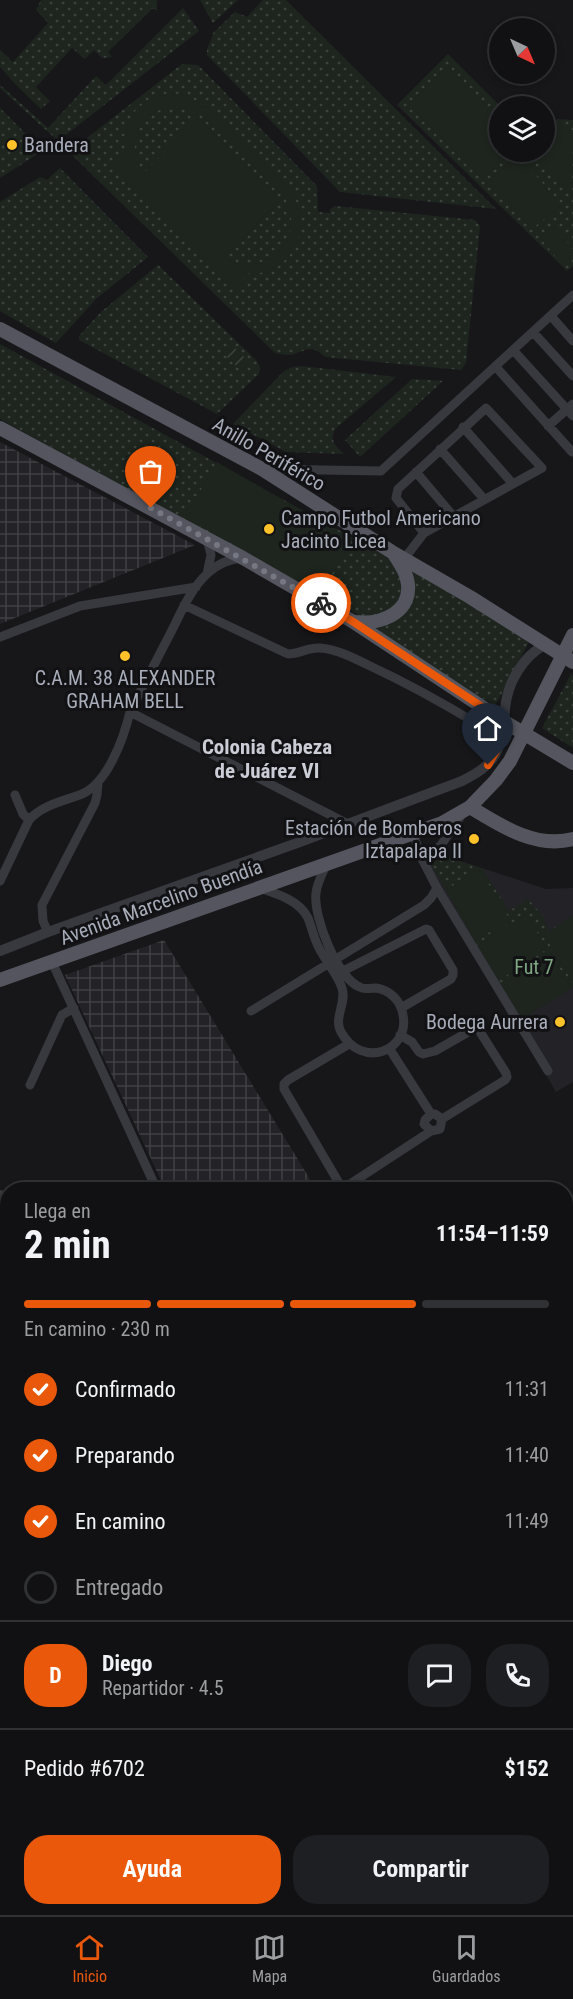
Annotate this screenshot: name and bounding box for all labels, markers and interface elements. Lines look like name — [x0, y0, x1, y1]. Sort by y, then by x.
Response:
north arrow — [489, 18, 555, 84]
map controls — [489, 18, 555, 162]
button: layers — [489, 96, 555, 162]
place label: Bandera — [24, 133, 89, 157]
marker: Bandera — [5, 138, 19, 152]
street label: Anillo Periférico — [208, 412, 330, 496]
pin — [125, 446, 176, 508]
icon: bag — [134, 455, 167, 488]
place label: Campo Futbol Americano Jacinto Licea — [281, 506, 481, 553]
marker: Campo Futbol Americano Jacinto Licea — [262, 522, 276, 536]
courier — [291, 573, 351, 633]
icon: bike — [305, 587, 338, 620]
marker: C.A.M. 38 ALEXANDER GRAHAM BELL — [118, 649, 132, 663]
place label: C.A.M. 38 ALEXANDER GRAHAM BELL — [35, 666, 216, 713]
pin — [462, 703, 513, 765]
icon: home — [471, 712, 504, 745]
district label: Colonia Cabeza de Juárez VI — [202, 735, 332, 783]
place label: Estación de Bomberos Iztapalapa II — [285, 816, 462, 863]
marker: Estación de Bomberos Iztapalapa II — [467, 832, 481, 846]
street label: Avenida Marcelino Buendía — [56, 854, 266, 950]
park label: Fut 7 — [514, 955, 554, 979]
place label: Bodega Aurrera — [426, 1010, 548, 1034]
marker: Bodega Aurrera — [553, 1015, 567, 1029]
text: Llega en — [24, 1199, 91, 1223]
text: 11:54–11:59 — [436, 1221, 549, 1246]
text: 2 min — [24, 1222, 111, 1268]
text: En camino · 230 m — [24, 1317, 170, 1341]
icon: check — [24, 1373, 57, 1406]
text: Confirmado — [75, 1377, 176, 1402]
text: 11:31 — [505, 1377, 549, 1401]
icon: check — [24, 1439, 57, 1472]
text: Preparando — [75, 1443, 175, 1468]
text: 11:40 — [505, 1443, 549, 1467]
icon: check — [24, 1505, 57, 1538]
text: En camino — [75, 1509, 166, 1534]
text: 11:49 — [505, 1509, 549, 1533]
text: Entregado — [75, 1575, 163, 1600]
button: chat — [408, 1644, 471, 1707]
button: phone — [486, 1644, 549, 1707]
text: Diego — [102, 1651, 153, 1676]
text: D — [49, 1663, 62, 1688]
text: Repartidor · 4.5 — [102, 1676, 224, 1700]
text: Pedido #6702 — [24, 1756, 145, 1781]
text: $152 — [505, 1756, 549, 1781]
button: Ayuda — [24, 1835, 281, 1904]
button: Compartir — [293, 1835, 549, 1904]
tab: Inicio — [72, 1931, 107, 1986]
tab: Mapa — [252, 1931, 287, 1986]
tab: Guardados — [432, 1931, 501, 1986]

